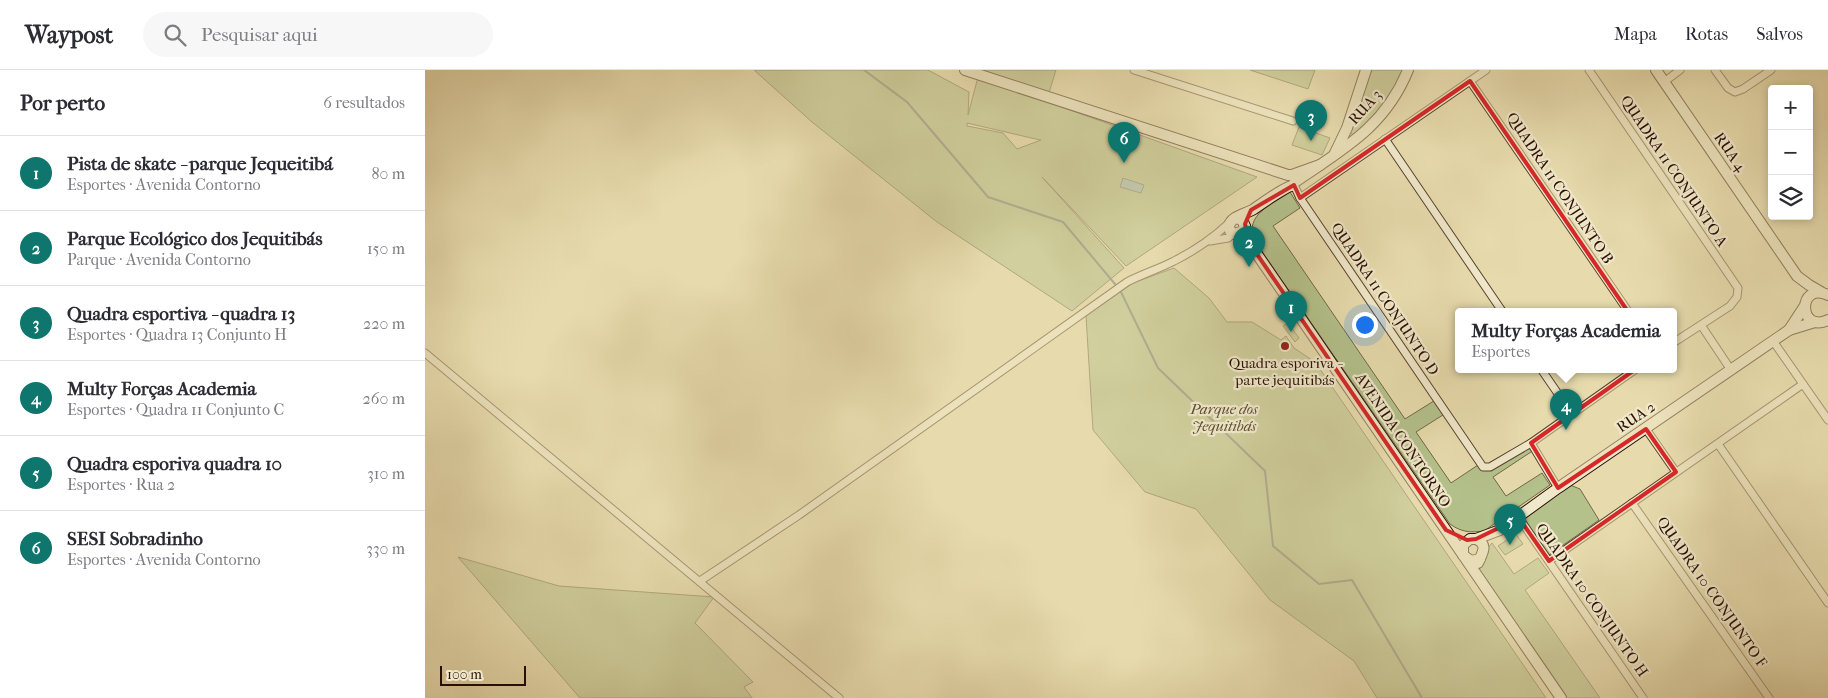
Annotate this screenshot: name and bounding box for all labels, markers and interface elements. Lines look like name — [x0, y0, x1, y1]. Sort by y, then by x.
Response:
search box — [143, 12, 493, 57]
text: Waypost — [25, 21, 113, 49]
icon: search — [161, 21, 189, 49]
text: Pesquisar aqui — [201, 24, 318, 46]
text: Mapa — [1614, 24, 1657, 45]
text: Rotas — [1685, 24, 1728, 45]
text: Salvos — [1756, 24, 1803, 45]
map controls — [1768, 85, 1813, 220]
button: + — [1768, 85, 1813, 130]
street label: RUA 3 — [1345, 86, 1385, 128]
text: Por perto — [20, 91, 105, 115]
street label: QUADRA 11 CONJUNTO A — [1617, 92, 1732, 250]
text: 6 resultados — [323, 93, 405, 112]
pin: 3 — [1295, 100, 1327, 141]
street label: QUADRA 11 CONJUNTO B — [1503, 109, 1617, 267]
pin: 6 — [1108, 122, 1140, 163]
street label: RUA 4 — [1710, 129, 1750, 176]
button: − — [1768, 130, 1813, 175]
text: Pista de skate - parque Jequeitibá — [67, 153, 333, 175]
text: 1 — [33, 164, 39, 183]
text: 80 m — [371, 164, 405, 183]
text: Esportes · Avenida Contorno — [67, 175, 261, 194]
button: layers — [1768, 175, 1813, 220]
street label: QUADRA 11 CONJUNTO D — [1327, 219, 1443, 379]
pin: 2 — [1233, 226, 1265, 267]
text: Parque Ecológico dos Jequitibás — [67, 228, 322, 250]
text: 2 — [32, 239, 40, 258]
text: 150 m — [367, 239, 405, 258]
text: Parque · Avenida Contorno — [67, 250, 251, 269]
pin: 1 — [1275, 291, 1307, 332]
text: Quadra esportiva - quadra 13 — [67, 303, 295, 325]
popup — [1455, 308, 1677, 373]
your location — [1352, 312, 1378, 338]
text: 3 — [33, 314, 39, 333]
text: 220 m — [363, 314, 405, 333]
text: Multy Forças Academia — [1471, 320, 1661, 342]
text: Esportes · Quadra 13 Conjunto H — [67, 325, 287, 344]
marker: Quadra esporiva - parte jequitibás — [1279, 340, 1291, 352]
text: Esportes — [1471, 342, 1530, 361]
place label: Quadra esporiva - parte jequitibás — [1229, 354, 1343, 389]
street label: AVENIDA CONTORNO — [1351, 369, 1455, 511]
text: Multy Forças Academia — [67, 378, 256, 400]
text: 4 — [31, 389, 41, 408]
text: 260 m — [363, 389, 405, 408]
pin: 4 — [1550, 389, 1582, 430]
street label: RUA 2 — [1613, 397, 1659, 436]
text: Esportes · Quadra 11 Conjunto C — [67, 400, 284, 419]
park label: Parque dos Jequitibás — [1189, 400, 1258, 435]
text: Quadra esporiva quadra 10 — [67, 453, 282, 475]
text: 5 — [33, 464, 39, 483]
text: 310 m — [367, 464, 405, 483]
text: Esportes · Rua 2 — [67, 475, 175, 494]
pin: 5 — [1494, 504, 1526, 545]
street label: QUADRA 10 CONJUNTO F — [1653, 513, 1771, 671]
street label: QUADRA 10 CONJUNTO H — [1532, 520, 1652, 680]
text: SESI Sobradinho — [67, 528, 203, 550]
text: 6 — [32, 539, 40, 558]
text: 330 m — [366, 539, 405, 558]
text: Esportes · Avenida Contorno — [67, 550, 261, 569]
scale bar — [440, 663, 526, 686]
text: 100 m — [447, 666, 482, 683]

